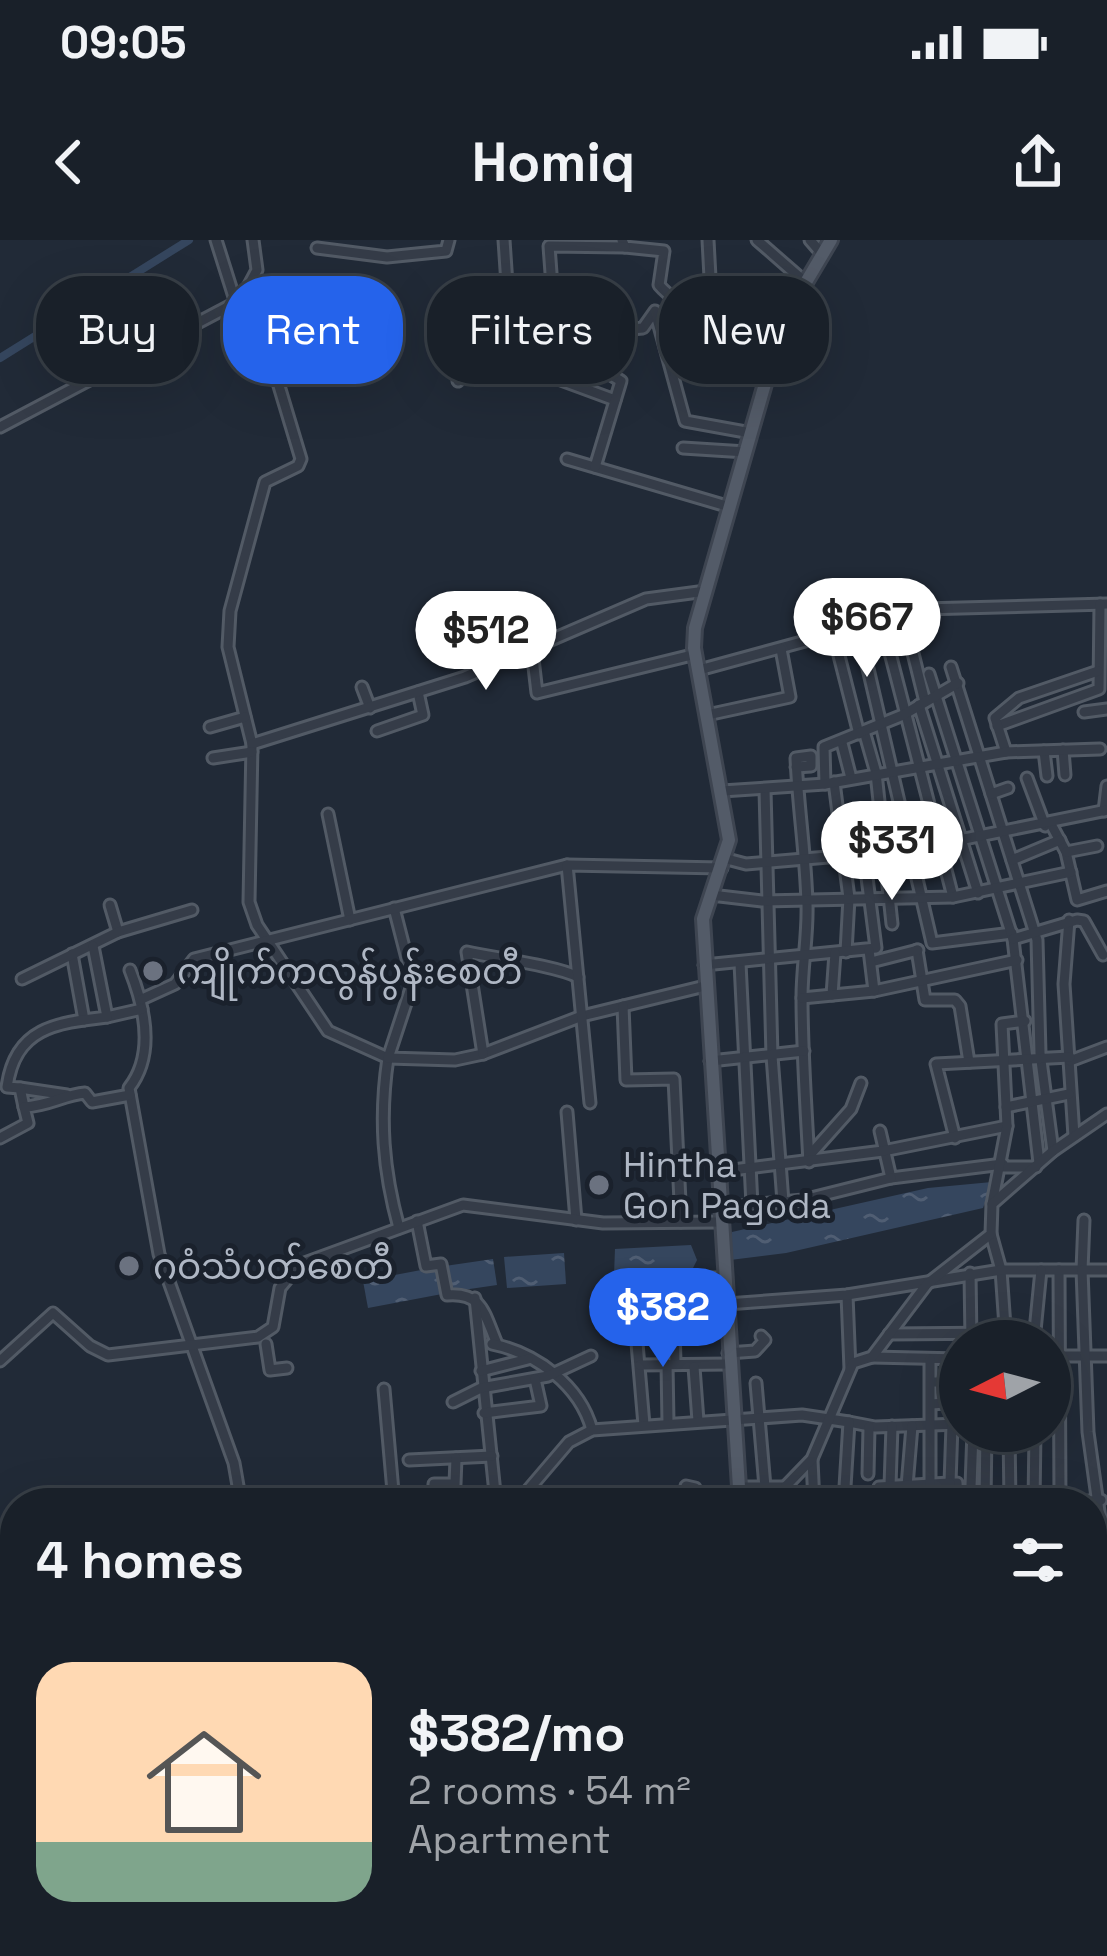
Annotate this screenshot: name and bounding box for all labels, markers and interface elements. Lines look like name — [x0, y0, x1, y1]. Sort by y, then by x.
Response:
text: 09:05 — [60, 14, 187, 71]
text: Homiq — [472, 128, 635, 197]
icon: back — [36, 129, 102, 195]
icon: share — [1005, 129, 1071, 195]
chip: Buy — [36, 276, 199, 384]
chip: Rent — [223, 276, 403, 384]
chip: Filters — [427, 276, 635, 384]
chip: New — [659, 276, 829, 384]
pin: $667 — [796, 578, 938, 680]
pin: $512 — [415, 591, 557, 693]
text: $667 — [821, 592, 913, 641]
text: $512 — [442, 605, 530, 654]
pin: $331 — [821, 801, 963, 903]
text: $331 — [848, 815, 936, 864]
place label: ကျိုက်ကလွန်ပွန်းစေတီ — [177, 947, 522, 1001]
marker: ကျိုက်ကလွန်ပွန်းစေတီ — [140, 958, 166, 984]
place label: Hintha Gon Pagoda — [623, 1142, 831, 1229]
marker: Hintha Gon Pagoda — [586, 1172, 612, 1198]
place label: ဂဝံသံပတ်စေတီ — [153, 1242, 394, 1290]
marker: ဂဝံသံပတ်စေတီ — [116, 1253, 142, 1279]
pin: $382 — [592, 1268, 734, 1370]
text: $382 — [616, 1282, 710, 1331]
north arrow — [939, 1320, 1071, 1452]
map controls — [939, 1320, 1071, 1452]
icon: filters — [1005, 1527, 1071, 1593]
text: 4 homes — [36, 1528, 244, 1593]
text: $382/mo — [408, 1701, 625, 1766]
icon: home — [132, 1710, 276, 1854]
text: 2 rooms · 54 m² — [408, 1766, 691, 1815]
text: Apartment — [408, 1815, 611, 1864]

